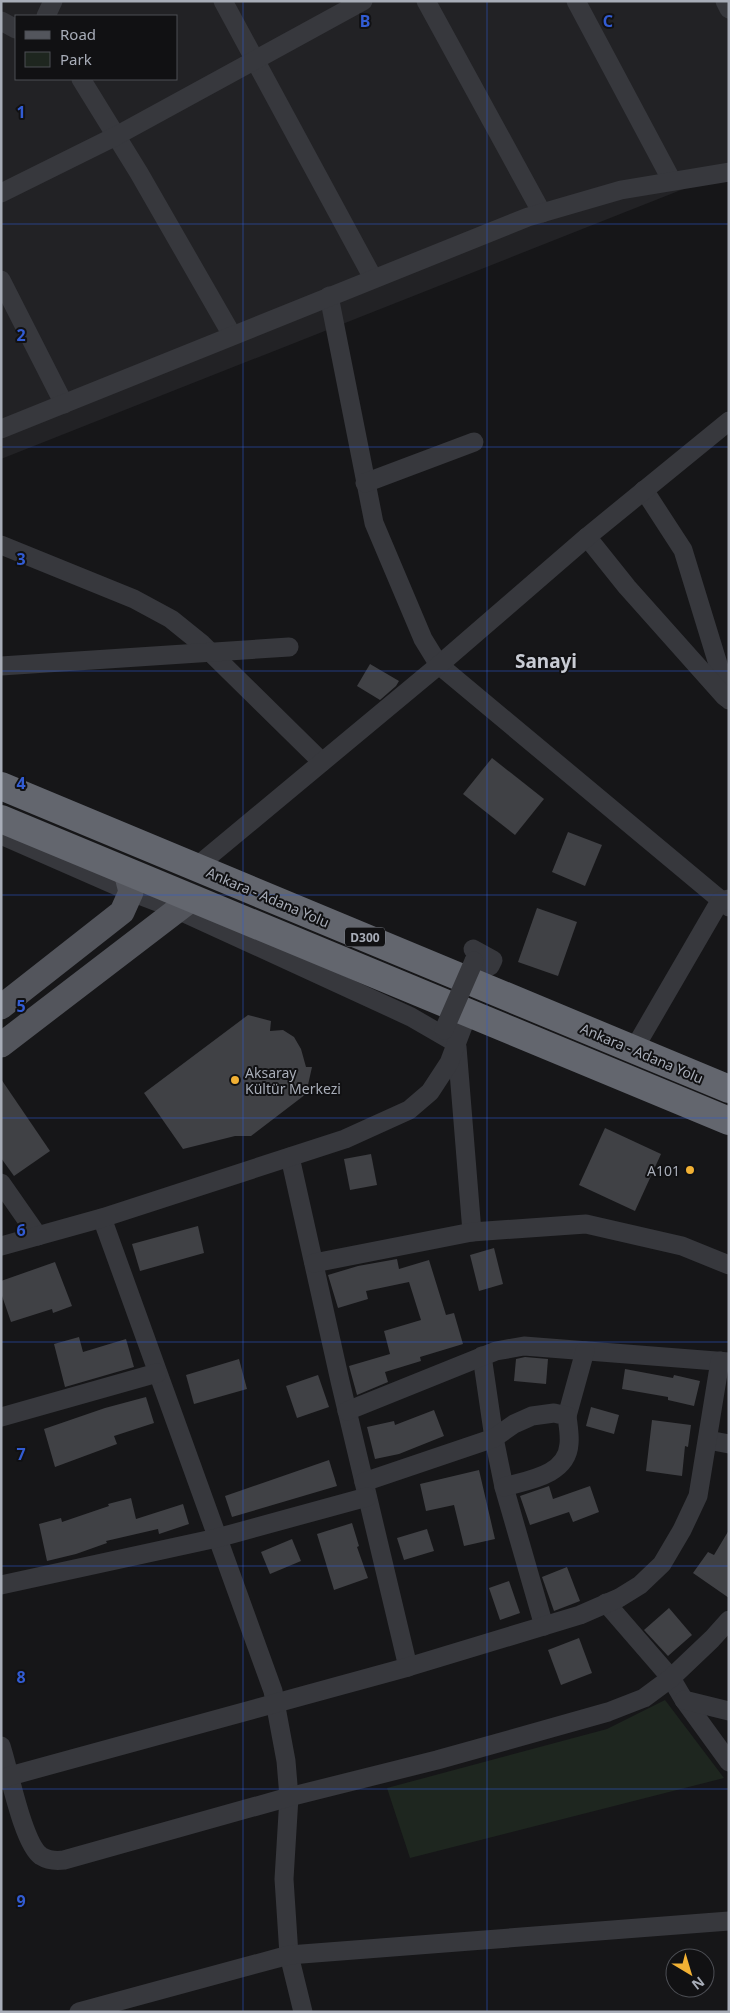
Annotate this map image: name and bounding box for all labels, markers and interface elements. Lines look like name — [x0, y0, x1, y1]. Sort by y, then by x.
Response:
text: B — [360, 10, 370, 32]
text: C — [603, 10, 613, 32]
legend — [15, 15, 178, 80]
text: Road — [60, 24, 96, 44]
text: Park — [60, 49, 92, 69]
text: 1 — [16, 101, 26, 123]
text: 2 — [16, 324, 26, 346]
text: 3 — [16, 548, 26, 570]
district label: Sanayi — [515, 648, 577, 674]
text: 4 — [16, 772, 26, 794]
street label: Ankara - Adana Yolu — [204, 863, 332, 931]
road number: D300 — [345, 928, 385, 946]
text: 5 — [16, 995, 26, 1017]
street label: Ankara - Adana Yolu — [578, 1019, 706, 1087]
place label: Aksaray Kültür Merkezi — [245, 1063, 341, 1098]
marker: Aksaray Kültür Merkezi — [229, 1074, 241, 1086]
place label: A101 — [647, 1161, 680, 1180]
marker: A101 — [684, 1164, 696, 1176]
text: 6 — [16, 1219, 26, 1241]
text: 7 — [16, 1443, 26, 1465]
text: 8 — [16, 1666, 26, 1688]
text: 9 — [16, 1890, 26, 1912]
north arrow — [665, 1948, 715, 1998]
text: N — [688, 1973, 709, 1995]

